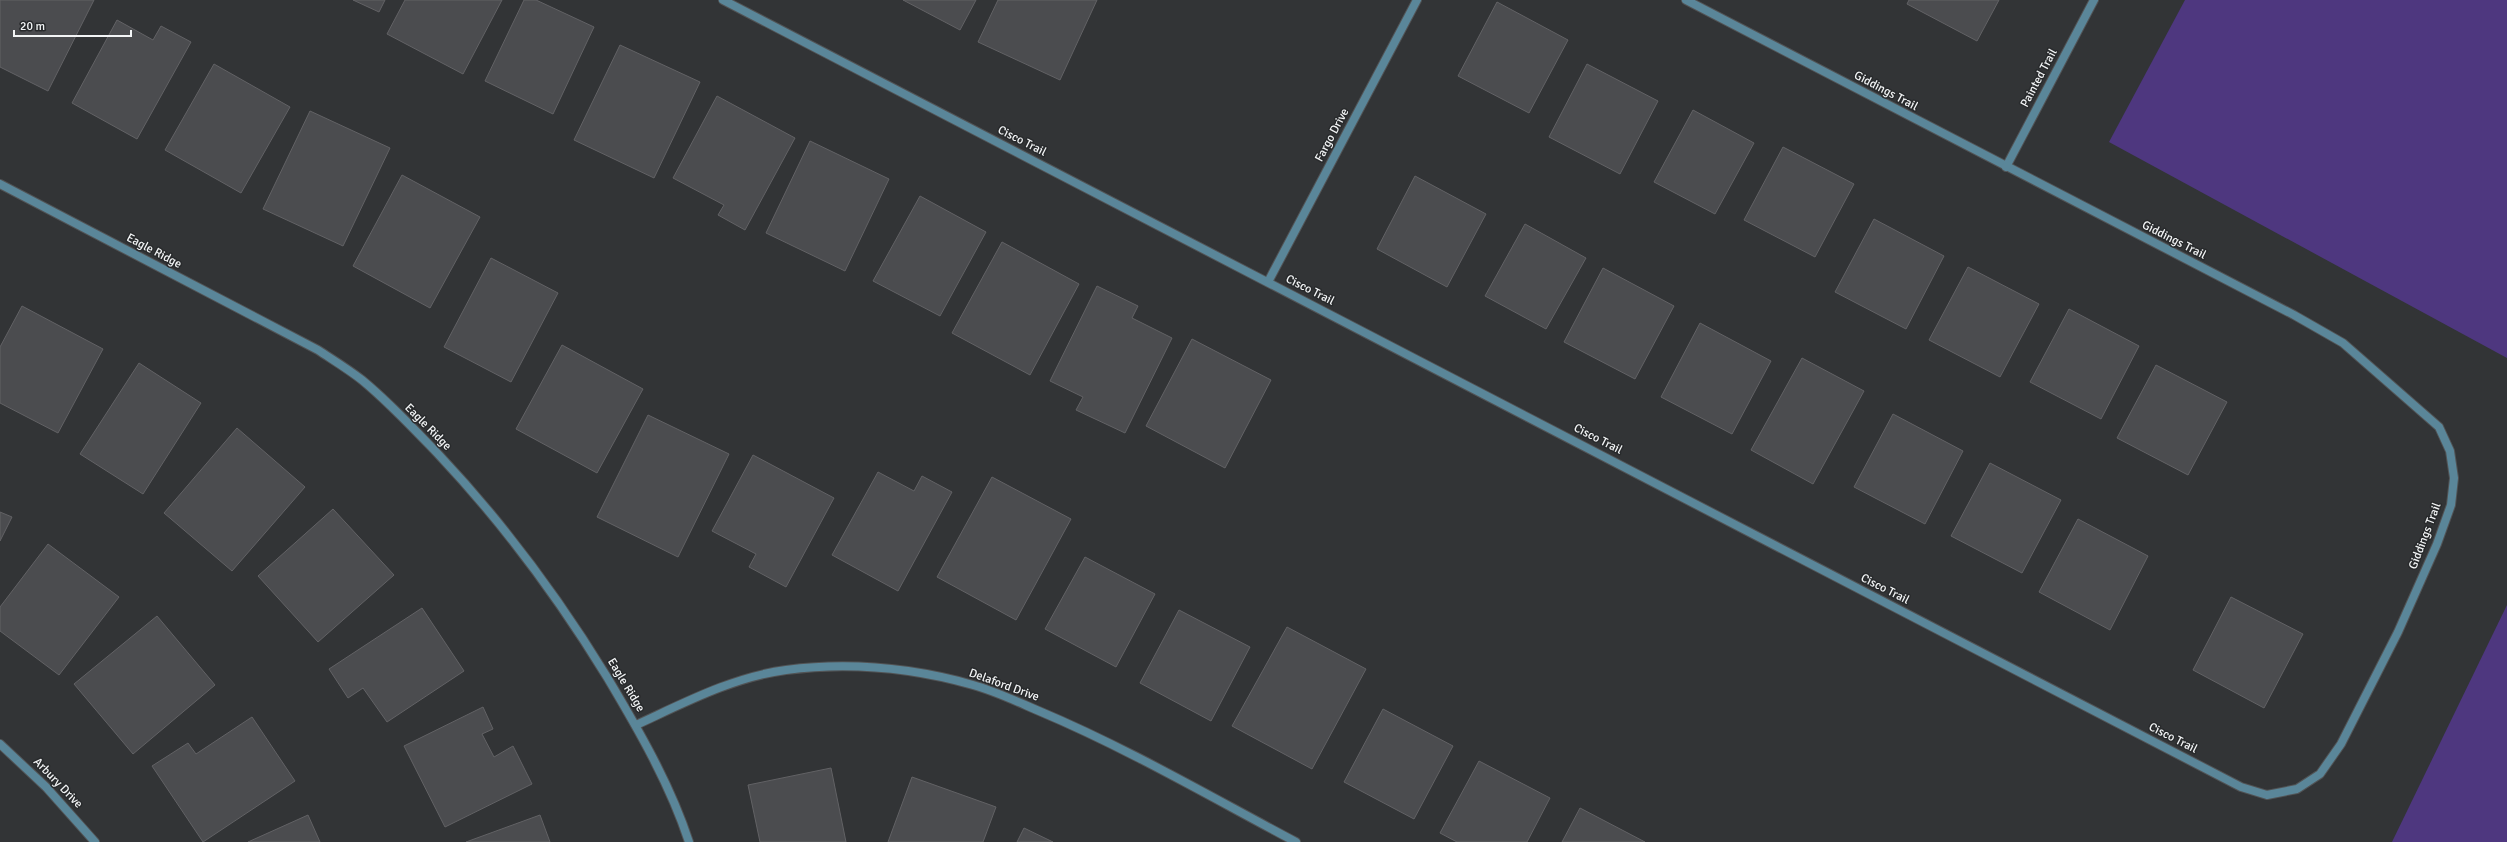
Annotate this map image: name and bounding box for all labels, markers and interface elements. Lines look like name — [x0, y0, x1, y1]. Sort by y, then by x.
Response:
scale bar — [14, 12, 131, 38]
text: 20 m — [20, 19, 45, 34]
street label: Painted Trail — [2017, 46, 2061, 110]
street label: Giddings Trail — [1851, 68, 1921, 114]
street label: Fargo Drive — [1312, 106, 1352, 164]
street label: Cisco Trail — [995, 122, 1049, 160]
street label: Giddings Trail — [2139, 217, 2209, 263]
street label: Eagle Ridge — [124, 230, 184, 272]
street label: Cisco Trail — [1283, 271, 1337, 309]
street label: Eagle Ridge — [401, 400, 455, 454]
street label: Cisco Trail — [1571, 420, 1625, 458]
street label: Giddings Trail — [2405, 500, 2445, 571]
street label: Cisco Trail — [1858, 570, 1912, 608]
street label: Eagle Ridge — [604, 655, 648, 715]
street label: Delaford Drive — [967, 665, 1041, 705]
street label: Cisco Trail — [2146, 719, 2200, 757]
street label: Arbury Drive — [30, 755, 86, 811]

